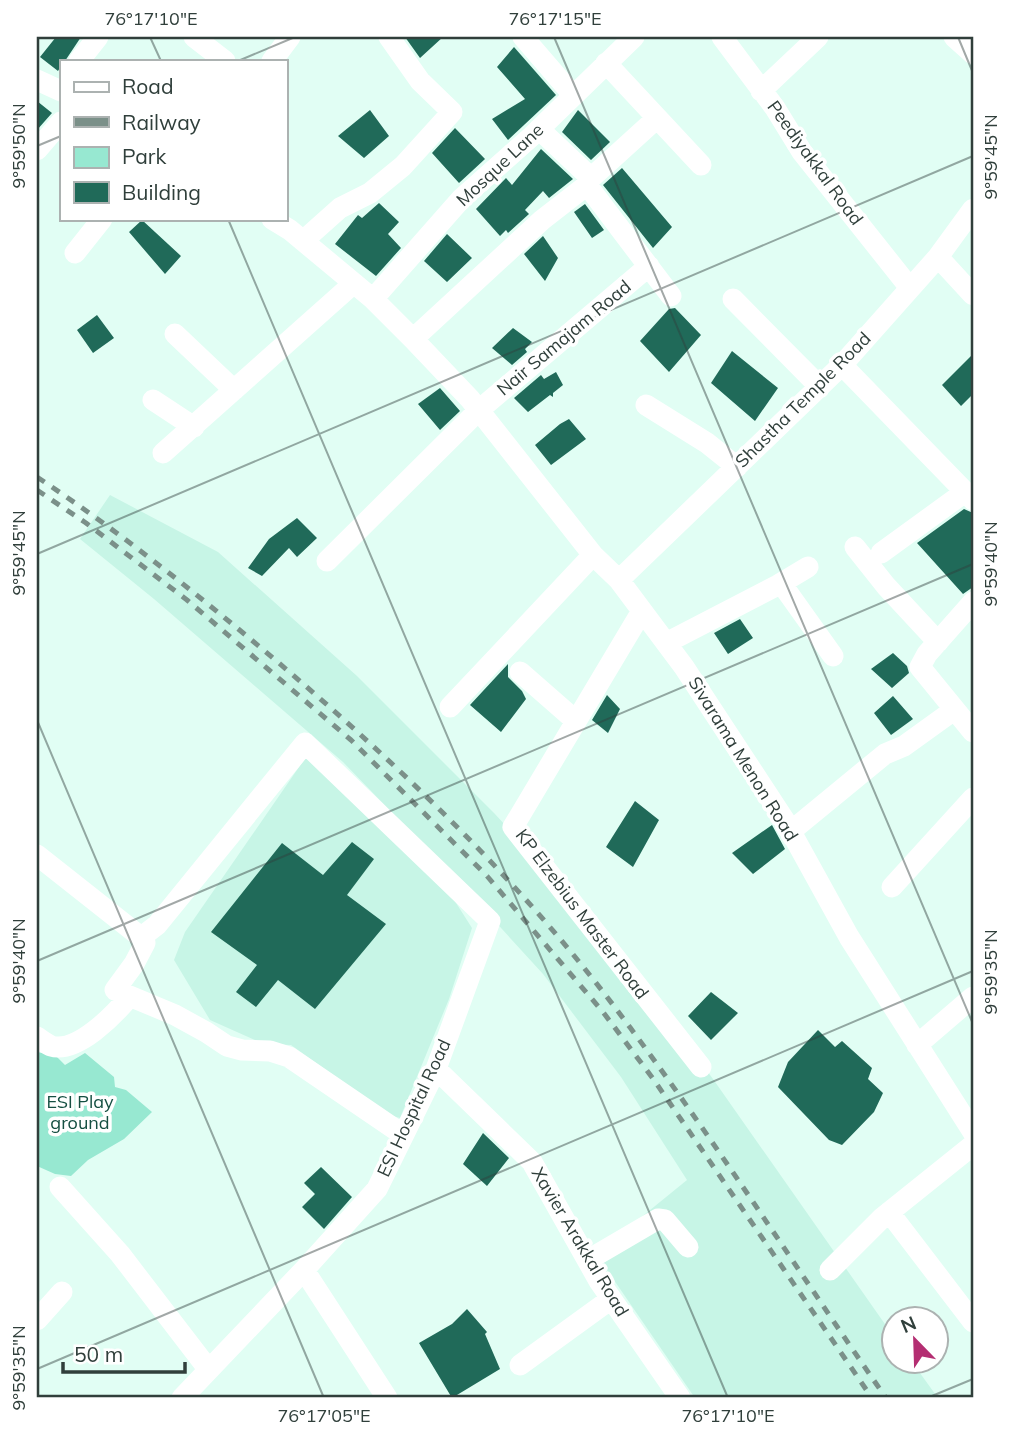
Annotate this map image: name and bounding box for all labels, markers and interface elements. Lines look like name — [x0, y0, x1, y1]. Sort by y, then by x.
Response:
text: 76°17'10"E — [104, 7, 198, 30]
text: 76°17'15"E — [508, 7, 602, 30]
legend — [60, 60, 287, 220]
text: Road — [122, 73, 173, 99]
street label: Peediyakkal Road — [762, 96, 868, 230]
text: 9°59'50"N — [7, 103, 30, 189]
text: Railway — [122, 109, 201, 135]
text: 9°59'45"N — [979, 114, 1002, 200]
street label: Mosque Lane — [451, 118, 548, 211]
text: Park — [122, 143, 166, 169]
text: Building — [122, 179, 201, 205]
street label: Nair Samajam Road — [492, 275, 635, 400]
street label: Shastha Temple Road — [730, 327, 875, 472]
text: 9°59'45"N — [7, 510, 30, 596]
text: 9°59'40"N — [979, 521, 1002, 607]
street label: Sivarama Menon Road — [683, 672, 803, 845]
street label: KP Elzebius Master Road — [511, 824, 654, 1003]
text: 9°59'40"N — [7, 918, 30, 1004]
text: 9°59'35"N — [979, 929, 1002, 1015]
street label: ESI Hospital Road — [372, 1035, 456, 1180]
park label: ESI Play ground — [46, 1090, 114, 1134]
street label: Xavier Arakkal Road — [527, 1163, 634, 1321]
north arrow — [880, 1306, 950, 1376]
text: N — [897, 1311, 920, 1338]
text: 9°59'35"N — [7, 1325, 30, 1411]
scale bar — [63, 1330, 186, 1374]
text: 50 m — [74, 1341, 123, 1367]
text: 76°17'05"E — [277, 1404, 371, 1427]
text: 76°17'10"E — [681, 1404, 775, 1427]

